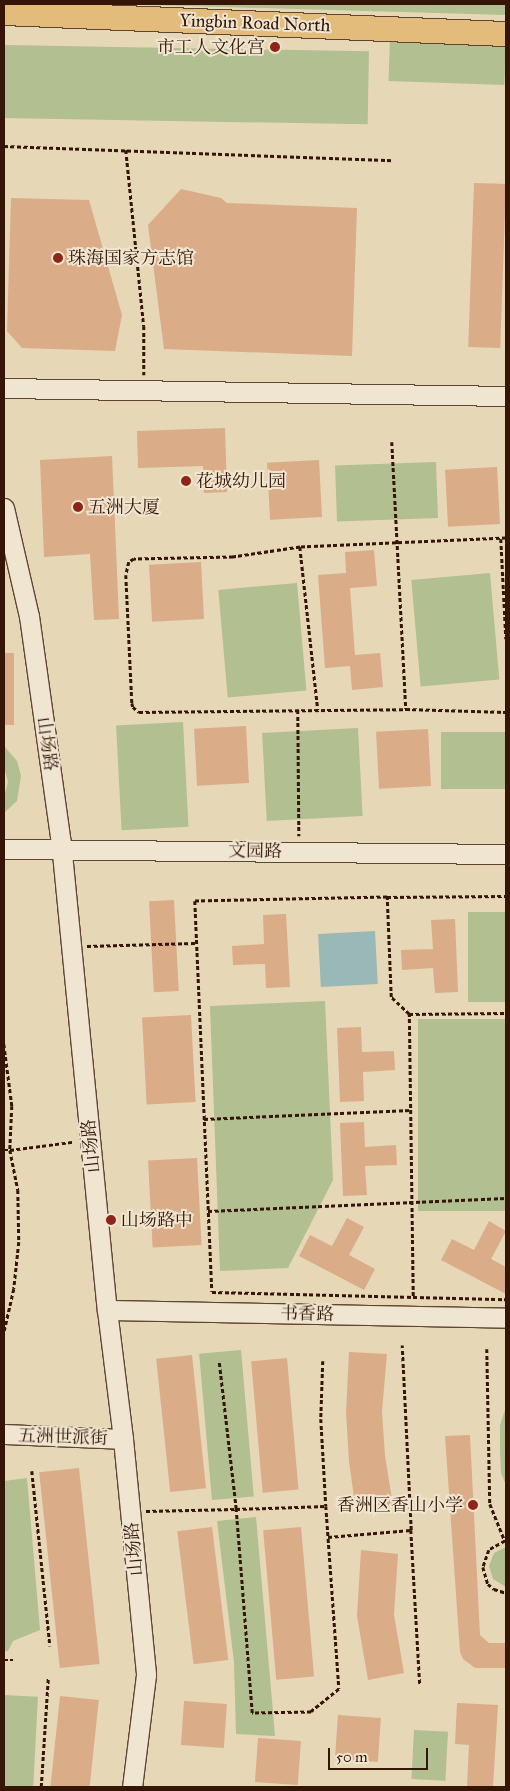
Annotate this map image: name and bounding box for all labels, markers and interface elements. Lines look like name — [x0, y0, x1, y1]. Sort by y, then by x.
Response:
street label: Yingbin Road North — [179, 10, 331, 36]
place label: 市工人文化宫 — [157, 36, 265, 58]
marker: 市工人文化宫 — [269, 41, 281, 53]
place label: 珠海国家方志馆 — [68, 247, 194, 269]
marker: 珠海国家方志馆 — [52, 252, 64, 264]
place label: 花城幼儿园 — [196, 470, 286, 492]
marker: 花城幼儿园 — [180, 475, 192, 487]
place label: 五洲大厦 — [88, 496, 160, 518]
marker: 五洲大厦 — [72, 501, 84, 513]
street label: 山场路 — [33, 716, 61, 772]
street label: 文园路 — [228, 840, 282, 862]
street label: 山场路 — [77, 1118, 105, 1174]
place label: 山场路中 — [121, 1209, 193, 1231]
marker: 山场路中 — [105, 1214, 117, 1226]
street label: 书香路 — [280, 1303, 334, 1325]
street label: 五洲世派街 — [18, 1425, 108, 1449]
place label: 香洲区香山小学 — [337, 1494, 463, 1516]
marker: 香洲区香山小学 — [467, 1499, 479, 1511]
street label: 山场路 — [121, 1521, 147, 1577]
scale bar — [330, 1738, 430, 1770]
text: 50 m — [336, 1748, 368, 1766]

